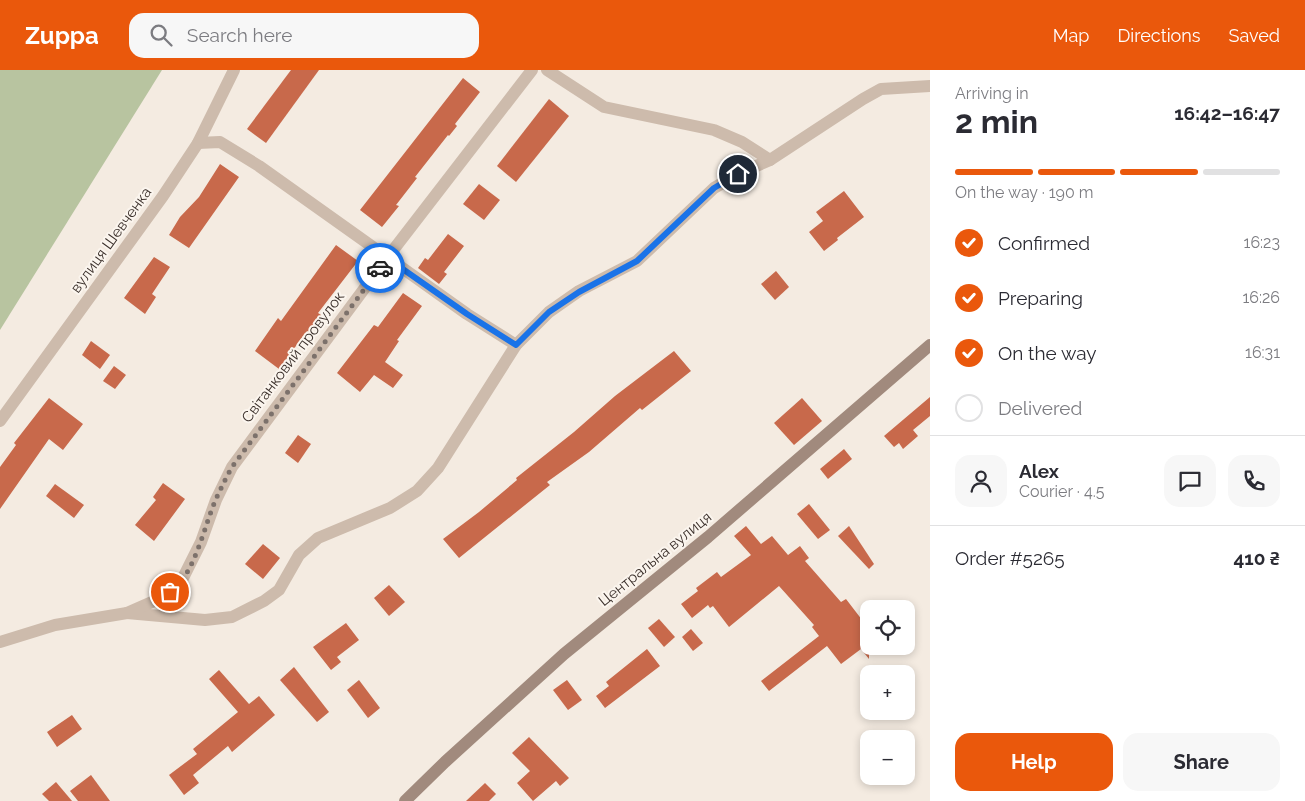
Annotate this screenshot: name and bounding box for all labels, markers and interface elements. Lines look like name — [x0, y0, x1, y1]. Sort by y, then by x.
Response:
search box — [129, 13, 479, 58]
text: Zuppa — [25, 21, 99, 50]
icon: search — [147, 21, 175, 49]
text: Search here — [187, 24, 292, 46]
text: Map — [1053, 25, 1089, 46]
text: Directions — [1117, 25, 1201, 46]
text: Saved — [1229, 25, 1280, 46]
text: Arriving in — [955, 84, 1029, 103]
text: 16:42–16:47 — [1174, 102, 1280, 124]
text: 2 min — [955, 103, 1038, 140]
pin — [717, 153, 759, 195]
icon: home — [724, 160, 752, 188]
text: On the way · 190 m — [955, 183, 1094, 202]
street label: вулиця Шевченка — [67, 184, 155, 296]
icon: check — [955, 229, 983, 257]
text: Confirmed — [998, 232, 1090, 254]
text: 16:23 — [1244, 233, 1280, 252]
courier — [355, 243, 405, 293]
icon: car — [366, 254, 394, 282]
icon: check — [955, 284, 983, 312]
text: Preparing — [998, 287, 1083, 309]
street label: Світанковий провулок — [238, 288, 348, 426]
text: 16:26 — [1243, 288, 1280, 307]
icon: check — [955, 339, 983, 367]
text: On the way — [998, 342, 1097, 364]
text: 16:31 — [1245, 343, 1280, 362]
text: Delivered — [998, 397, 1082, 419]
button: person — [955, 455, 1007, 507]
button: chat — [1164, 455, 1216, 507]
button: phone — [1228, 455, 1280, 507]
text: Alex — [1019, 460, 1059, 482]
text: Courier · 4.5 — [1019, 482, 1104, 501]
street label: Центральна вулиця — [595, 508, 715, 610]
text: Order #5265 — [955, 547, 1065, 569]
text: 410 ₴ — [1233, 547, 1280, 569]
pin — [149, 571, 191, 613]
icon: bag — [156, 578, 184, 606]
map controls — [860, 600, 915, 785]
button: locate — [860, 600, 915, 655]
button: + — [860, 665, 915, 720]
button: − — [860, 730, 915, 785]
button: Help — [955, 733, 1113, 791]
button: Share — [1123, 733, 1280, 791]

